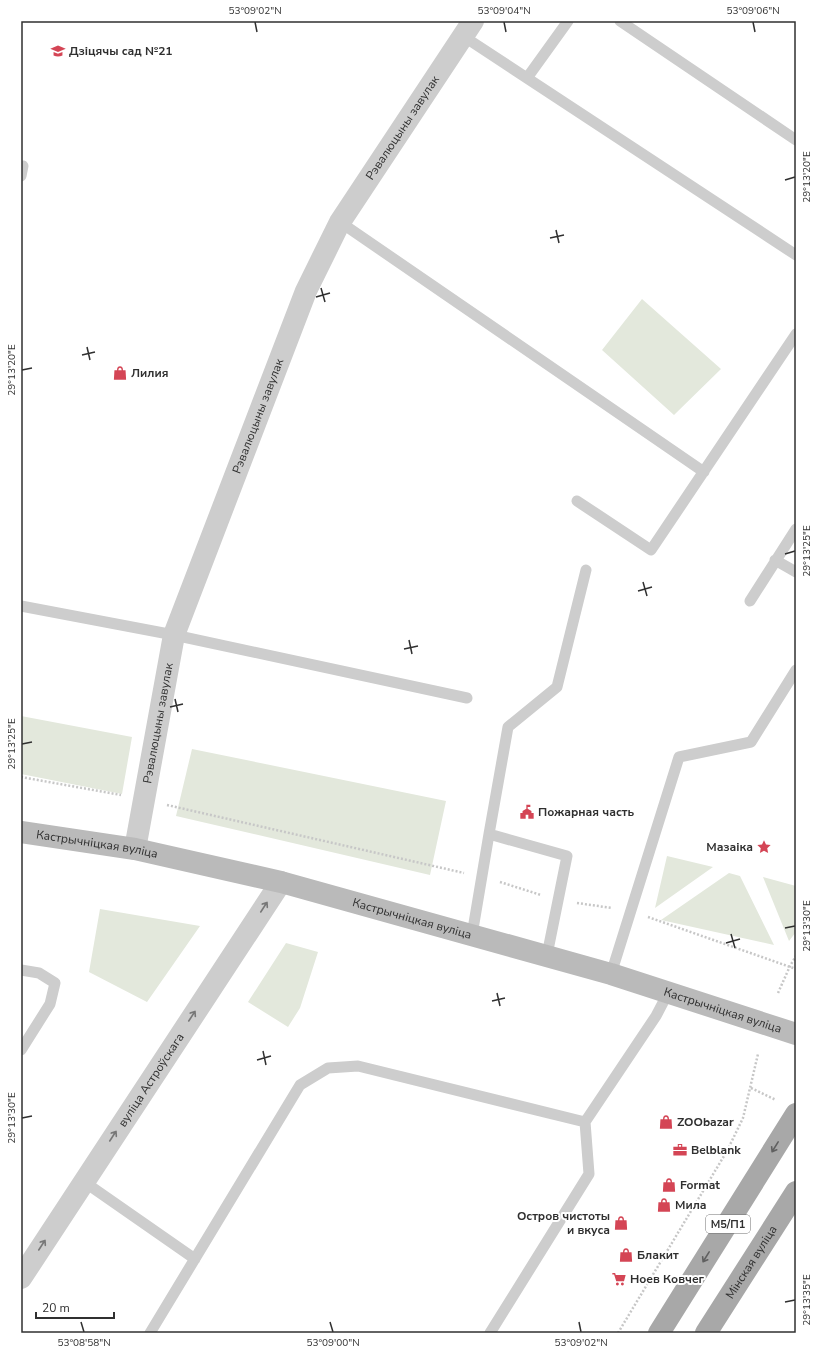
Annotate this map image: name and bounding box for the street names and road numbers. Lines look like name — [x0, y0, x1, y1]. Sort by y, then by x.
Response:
street label: Рэвалюцыны завулак — [362, 72, 443, 183]
street label: Рэвалюцыны завулак — [229, 356, 288, 476]
street label: Рэвалюцыны завулак — [139, 661, 177, 785]
street label: Кастрычніцкая вуліца — [35, 826, 160, 862]
street label: Кастрычніцкая вуліца — [351, 894, 474, 943]
street label: Кастрычніцкая вуліца — [662, 984, 784, 1037]
street label: вуліца Астроўскага — [114, 1030, 188, 1130]
road number: М5/П1 — [706, 1215, 750, 1233]
street label: Мінская вуліца — [722, 1222, 781, 1302]

